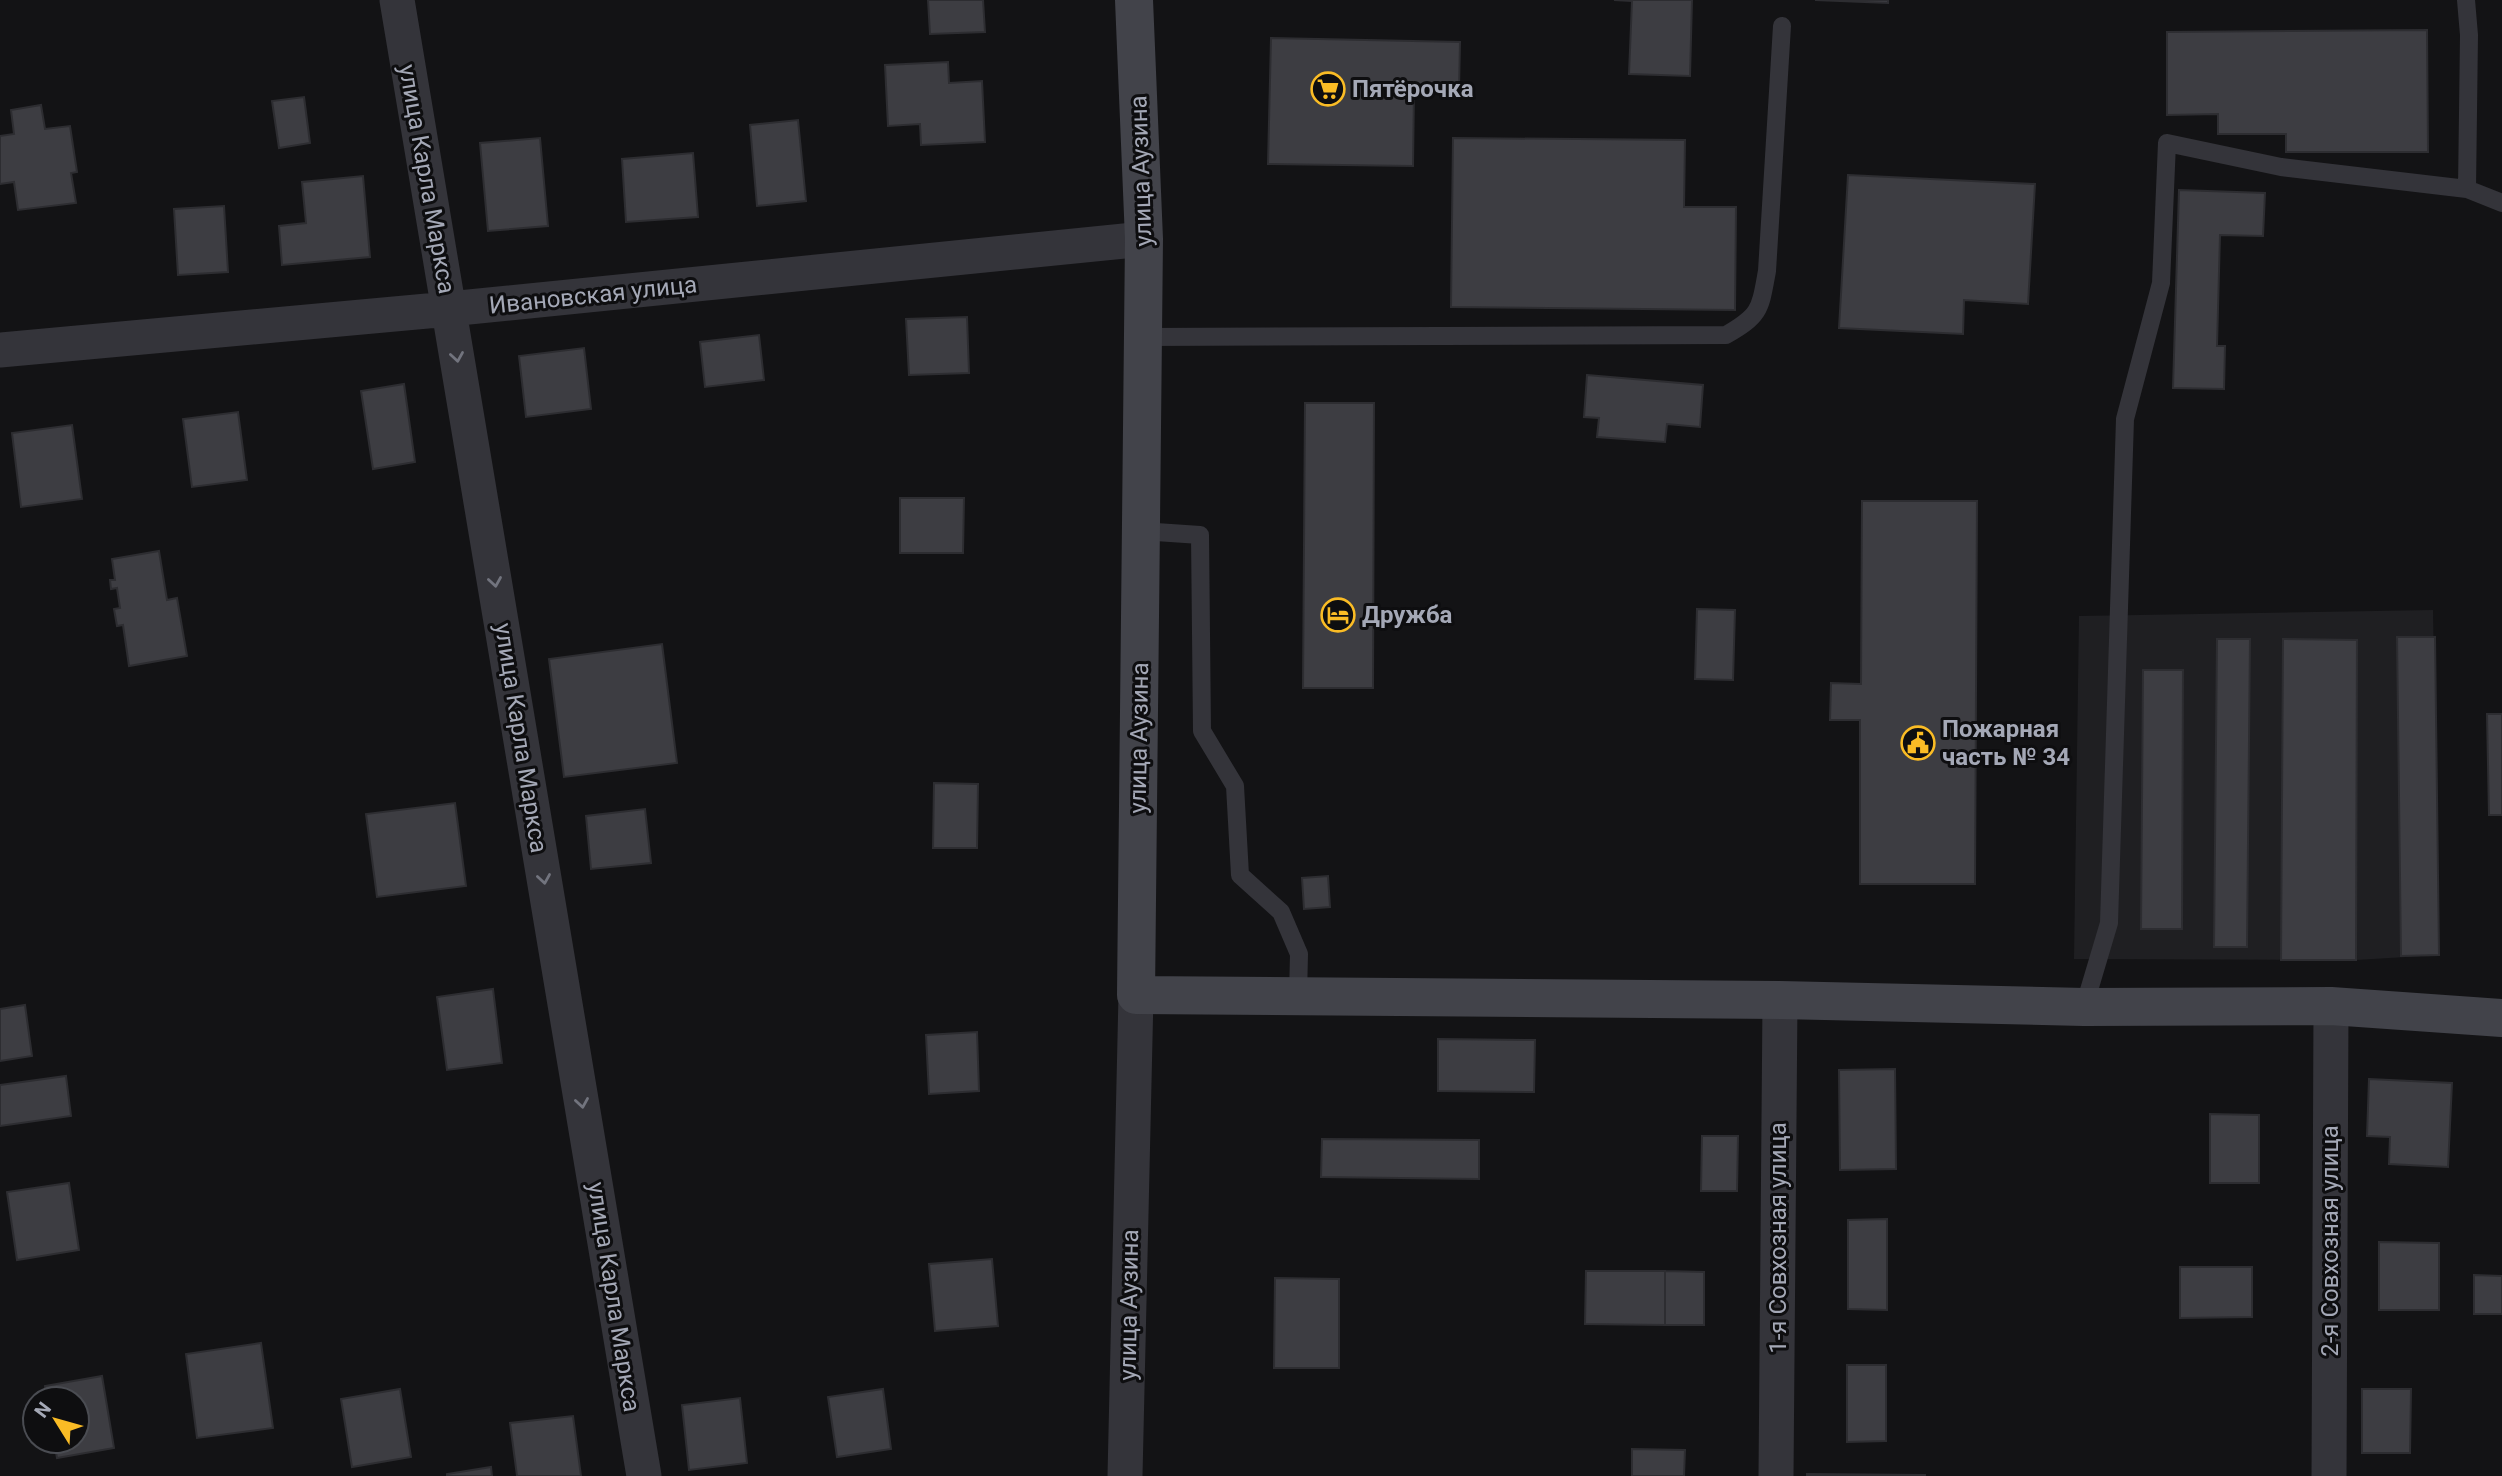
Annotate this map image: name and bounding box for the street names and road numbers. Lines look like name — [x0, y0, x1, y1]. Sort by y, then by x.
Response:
street label: улица Карла Маркса — [393, 62, 461, 296]
street label: улица Аузина — [1124, 95, 1158, 247]
street label: Ивановская улица — [488, 270, 698, 320]
street label: улица Карла Маркса — [489, 621, 553, 855]
street label: улица Аузина — [1124, 662, 1154, 814]
street label: 1-я Совхозная улица — [1764, 1122, 1792, 1354]
street label: 2-я Совхозная улица — [2316, 1125, 2344, 1357]
street label: улица Карла Маркса — [582, 1180, 646, 1414]
street label: улица Аузина — [1114, 1229, 1144, 1381]

